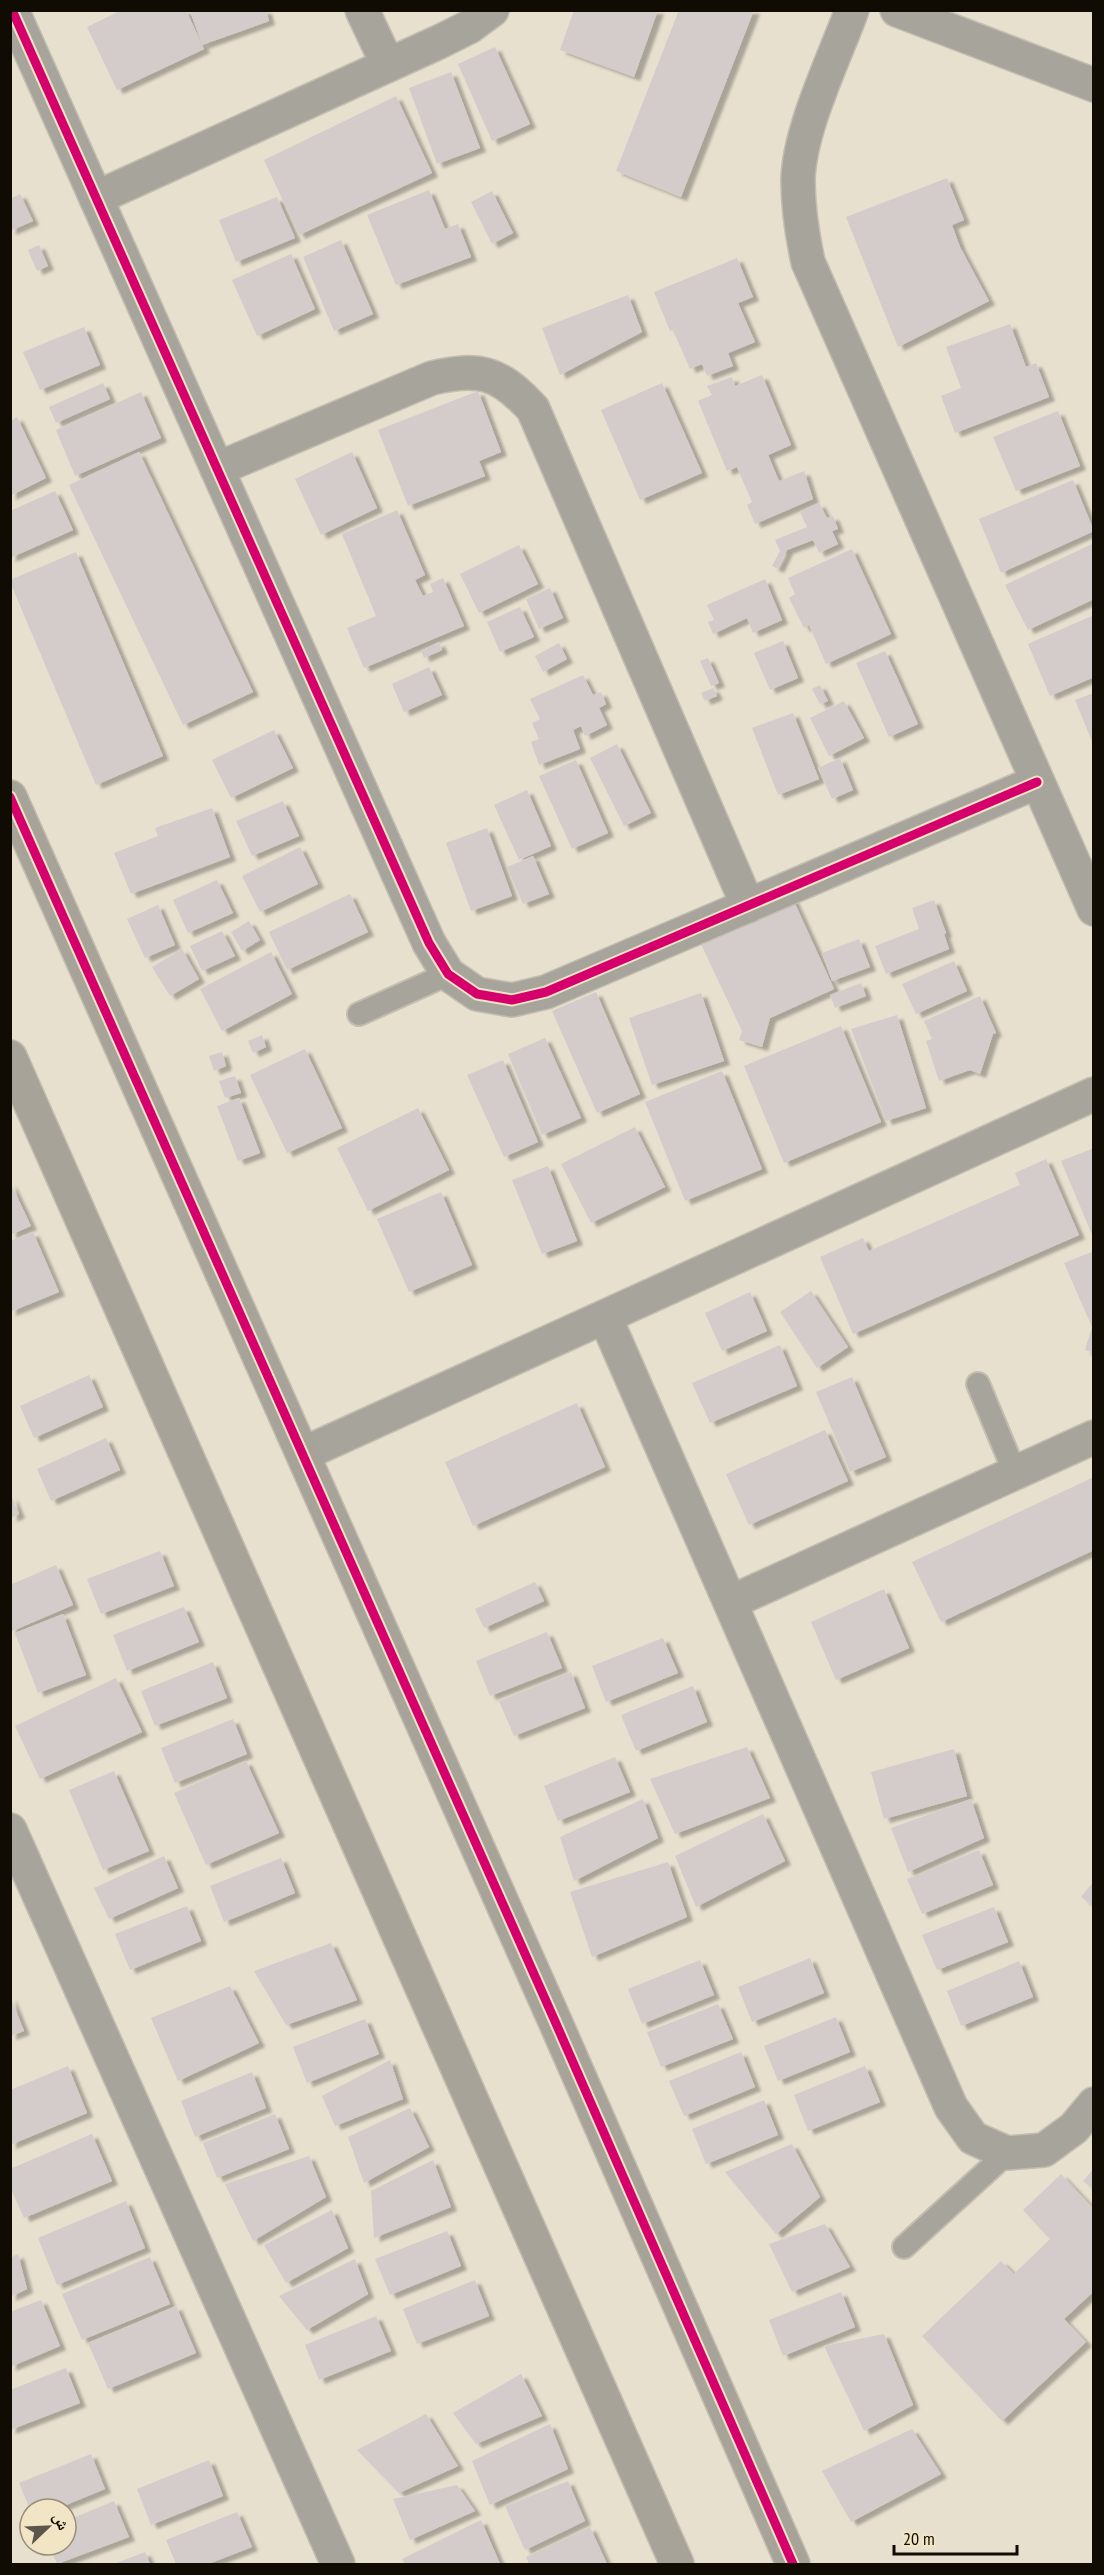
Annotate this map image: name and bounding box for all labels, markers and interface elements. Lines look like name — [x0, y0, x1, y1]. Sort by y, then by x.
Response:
north arrow — [18, 2497, 78, 2557]
text: ش — [49, 2509, 74, 2533]
scale bar — [894, 2518, 1017, 2556]
text: 20 m — [903, 2527, 935, 2550]

